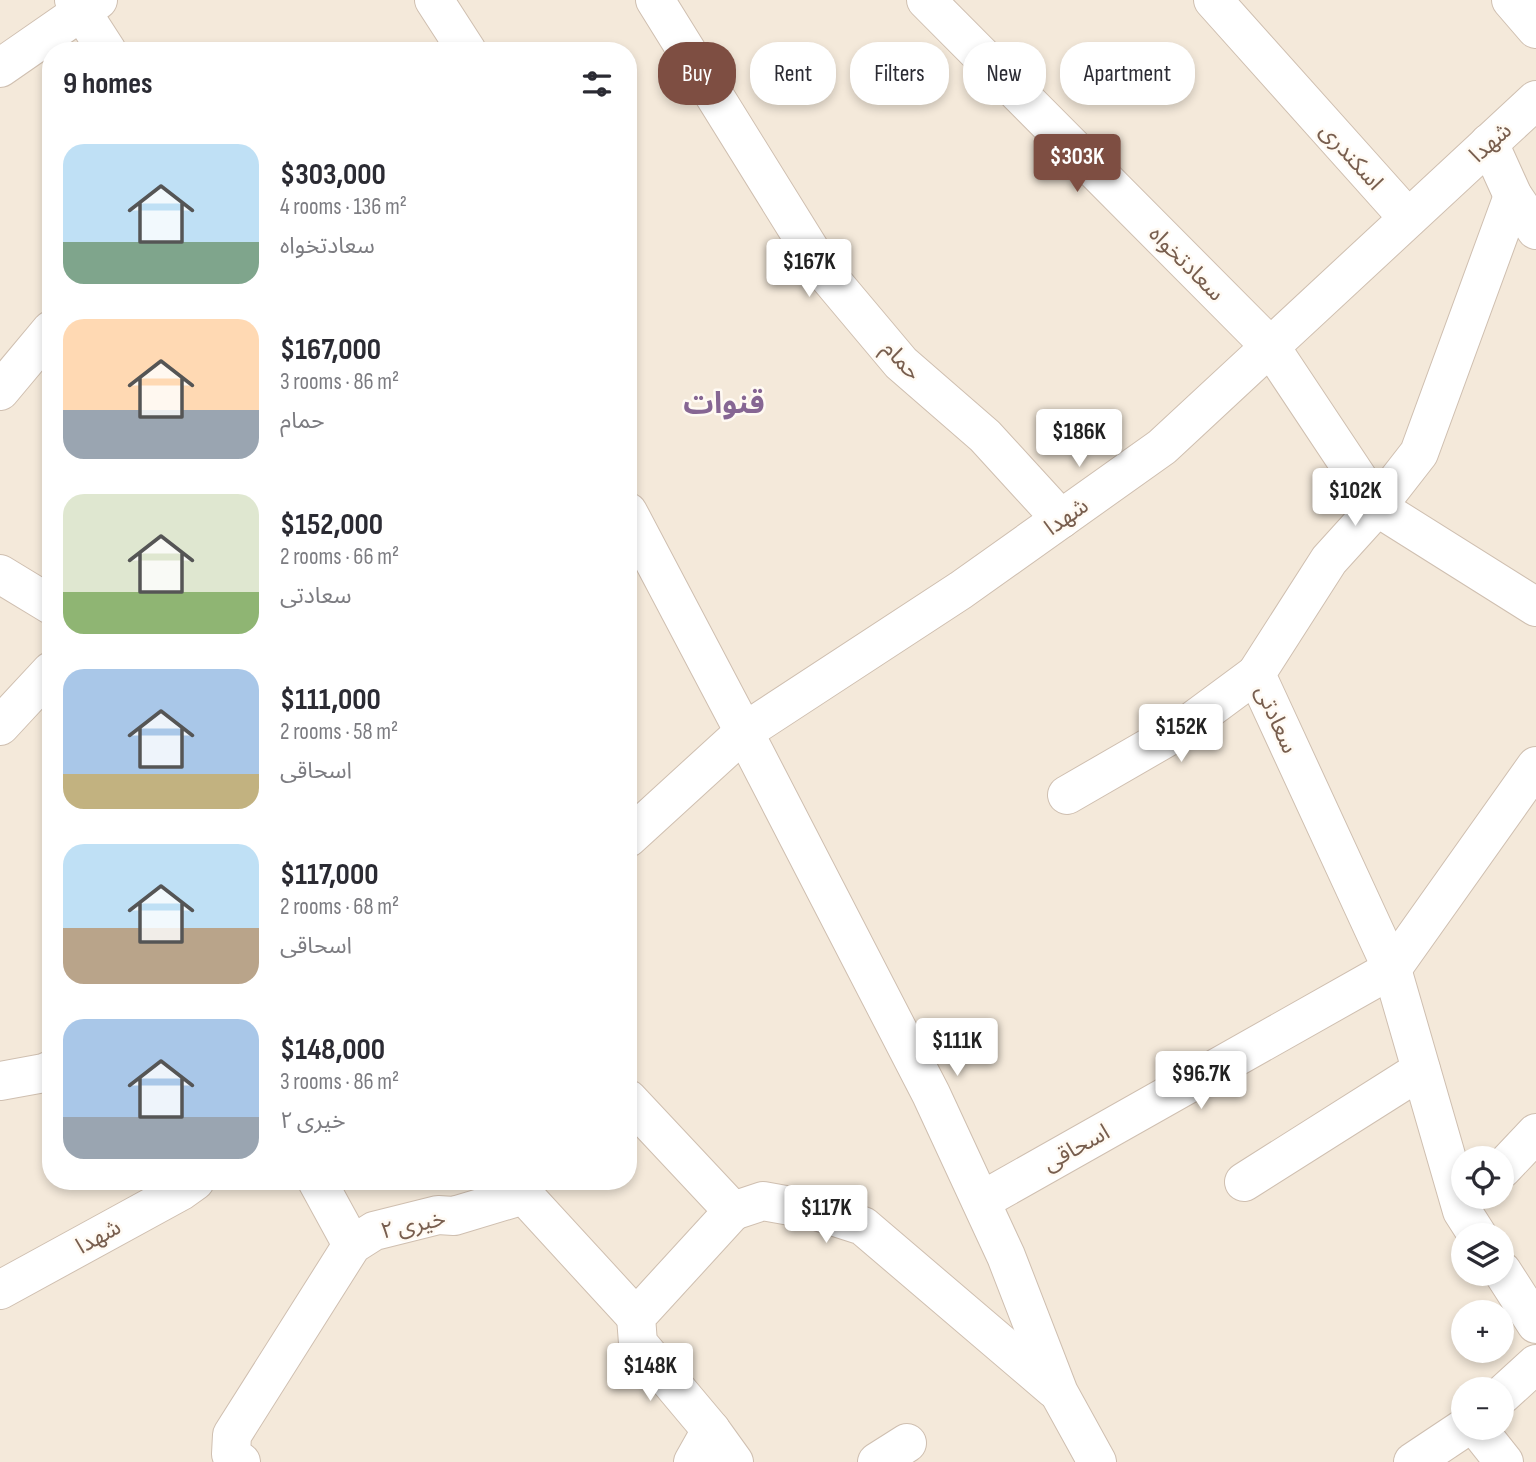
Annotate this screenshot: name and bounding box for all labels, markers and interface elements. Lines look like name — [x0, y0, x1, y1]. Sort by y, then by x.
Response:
chip: Buy — [658, 42, 736, 105]
chip: Rent — [750, 42, 836, 105]
chip: Filters — [850, 42, 949, 105]
chip: New — [963, 42, 1046, 105]
chip: Apartment — [1060, 42, 1195, 105]
icon: filters — [578, 65, 616, 103]
text: 9 homes — [63, 66, 153, 102]
street label: شهدا — [1464, 116, 1518, 169]
street label: اسکندری — [1314, 117, 1389, 196]
pin: $303K — [1028, 134, 1126, 194]
text: $303K — [1050, 143, 1104, 171]
text: $303,000 — [280, 157, 386, 193]
icon: home — [119, 172, 203, 256]
text: 4 rooms · 136 m² — [280, 193, 407, 221]
street label: سعادتخواه — [1143, 220, 1230, 307]
text: سعادتخواه — [280, 232, 375, 260]
pin: $167K — [760, 240, 858, 299]
text: $167K — [782, 248, 836, 276]
text: $167,000 — [280, 332, 381, 368]
street label: حمام — [874, 335, 927, 389]
icon: home — [119, 347, 203, 431]
text: 3 rooms · 86 m² — [280, 368, 399, 396]
district label: قنوات — [683, 386, 765, 422]
text: حمام — [280, 407, 325, 435]
pin: $186K — [1030, 410, 1128, 469]
text: $186K — [1052, 418, 1106, 446]
pin: $102K — [1306, 468, 1404, 528]
text: $102K — [1328, 477, 1382, 505]
street label: شهدا — [1039, 492, 1094, 542]
text: $152,000 — [280, 507, 383, 543]
icon: home — [119, 522, 203, 606]
text: 2 rooms · 66 m² — [280, 543, 399, 571]
text: سعادتی — [280, 582, 351, 610]
street label: سعادتی — [1249, 681, 1303, 758]
text: $111,000 — [280, 682, 381, 718]
icon: home — [119, 697, 203, 781]
pin: $152K — [1132, 704, 1230, 764]
text: $152K — [1155, 713, 1207, 741]
text: 2 rooms · 58 m² — [280, 718, 398, 746]
text: اسحاقی — [280, 757, 352, 785]
text: $117,000 — [280, 857, 378, 893]
icon: home — [119, 872, 203, 956]
text: 2 rooms · 68 m² — [280, 893, 399, 921]
text: اسحاقی — [280, 932, 352, 960]
pin: $111K — [908, 1018, 1006, 1078]
text: $111K — [932, 1027, 982, 1055]
text: $148,000 — [280, 1032, 385, 1068]
icon: home — [119, 1047, 203, 1131]
pin: $96.7K — [1144, 1052, 1258, 1111]
text: $96.7K — [1171, 1060, 1231, 1088]
text: 3 rooms · 86 m² — [280, 1068, 399, 1096]
text: خیری ۲ — [280, 1107, 346, 1135]
street label: اسحاقی — [1038, 1118, 1115, 1178]
map controls — [1451, 1146, 1514, 1440]
button: locate — [1451, 1146, 1514, 1209]
pin: $117K — [777, 1186, 875, 1245]
text: $117K — [800, 1194, 852, 1222]
street label: خیری ۲ — [378, 1204, 448, 1245]
street label: شهدا — [71, 1213, 126, 1261]
button: layers — [1451, 1223, 1514, 1286]
button: + — [1451, 1300, 1514, 1363]
pin: $148K — [601, 1344, 699, 1403]
text: $148K — [623, 1352, 677, 1380]
button: − — [1451, 1377, 1514, 1440]

